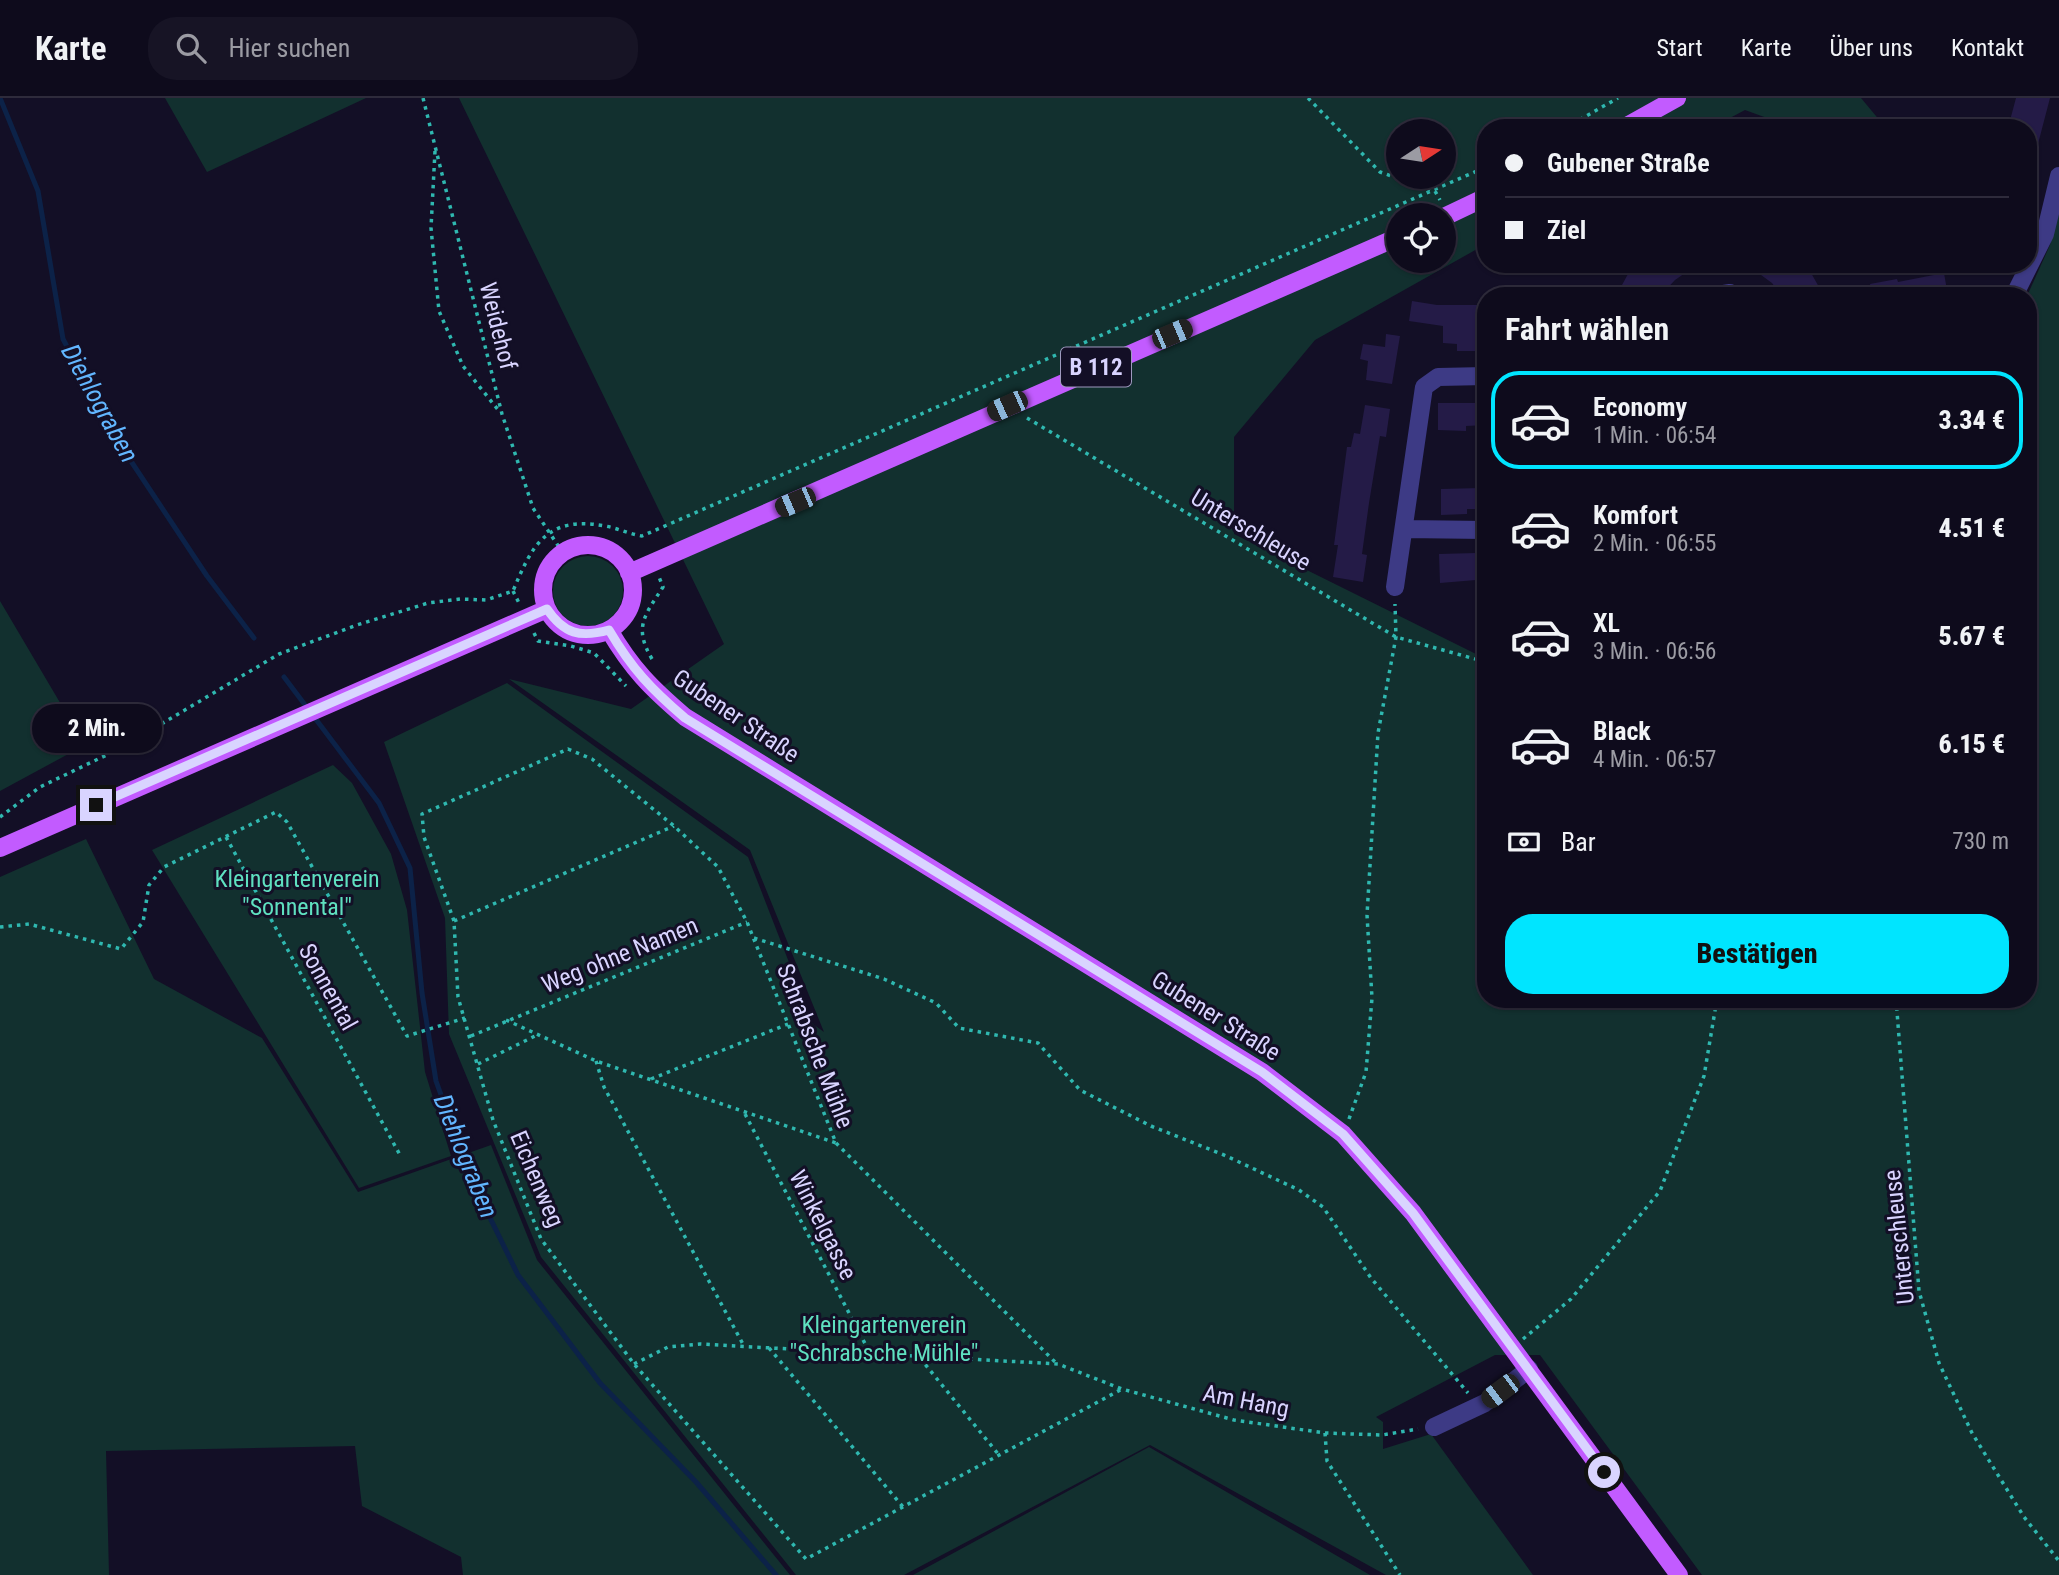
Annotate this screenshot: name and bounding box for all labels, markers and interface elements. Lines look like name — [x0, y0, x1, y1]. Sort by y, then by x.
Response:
search box — [148, 17, 638, 80]
text: Karte — [35, 29, 106, 68]
icon: search — [172, 29, 210, 67]
text: Hier suchen — [228, 33, 350, 63]
text: Start — [1657, 34, 1703, 62]
text: Karte — [1741, 34, 1791, 62]
text: Über uns — [1829, 34, 1913, 62]
text: Kontakt — [1951, 34, 2024, 62]
north arrow — [1386, 119, 1456, 189]
map controls — [1386, 119, 1456, 273]
text: Gubener Straße — [1547, 148, 1710, 178]
button: locate — [1386, 203, 1456, 273]
text: Ziel — [1547, 215, 1586, 245]
street label: Weidehof — [474, 279, 522, 373]
text: Fahrt wählen — [1505, 310, 1669, 348]
car — [1149, 316, 1196, 352]
water label: Diehlograben — [55, 339, 145, 467]
road number: B 112 — [1061, 348, 1131, 386]
car — [984, 388, 1031, 424]
icon: car — [1509, 389, 1572, 452]
text: Economy — [1593, 392, 1687, 422]
text: 3.34 € — [1938, 405, 2005, 435]
text: 1 Min. · 06:54 — [1593, 422, 1716, 449]
street label: Unterschleuse — [1186, 483, 1316, 577]
car — [772, 484, 819, 520]
icon: car — [1509, 497, 1572, 560]
text: Komfort — [1593, 500, 1678, 530]
text: 4.51 € — [1938, 513, 2005, 543]
text: 2 Min. · 06:55 — [1593, 530, 1716, 557]
icon: car — [1509, 605, 1572, 668]
text: XL — [1593, 608, 1620, 638]
text: 5.67 € — [1938, 621, 2005, 651]
text: 3 Min. · 06:56 — [1593, 638, 1716, 665]
street label: Gubener Straße — [668, 664, 804, 768]
callout: 2 Min. — [31, 704, 161, 752]
icon: car — [1509, 713, 1572, 776]
text: 2 Min. — [68, 715, 126, 742]
text: Black — [1593, 716, 1651, 746]
text: 6.15 € — [1938, 729, 2005, 759]
text: 4 Min. · 06:57 — [1593, 746, 1716, 773]
route end — [80, 789, 112, 821]
icon: cash — [1505, 823, 1543, 861]
text: Bar — [1561, 827, 1596, 857]
text: 730 m — [1952, 828, 2009, 855]
park label: Kleingartenverein "Sonnental" — [214, 865, 380, 921]
street label: Weg ohne Namen — [538, 911, 702, 999]
button: Bestätigen — [1505, 914, 2009, 994]
street label: Sonnental — [293, 939, 363, 1035]
street label: Schrabsche Mühle — [771, 960, 859, 1132]
street label: Gubener Straße — [1147, 965, 1285, 1067]
water label: Diehlograben — [428, 1090, 504, 1222]
street label: Eichenweg — [504, 1127, 570, 1231]
street label: Winkelgasse — [783, 1166, 863, 1284]
street label: Unterschleuse — [1878, 1168, 1920, 1306]
park label: Kleingartenverein "Schrabsche Mühle" — [790, 1311, 978, 1367]
car — [1477, 1370, 1524, 1412]
street label: Am Hang — [1200, 1379, 1292, 1423]
route start — [1588, 1456, 1620, 1488]

